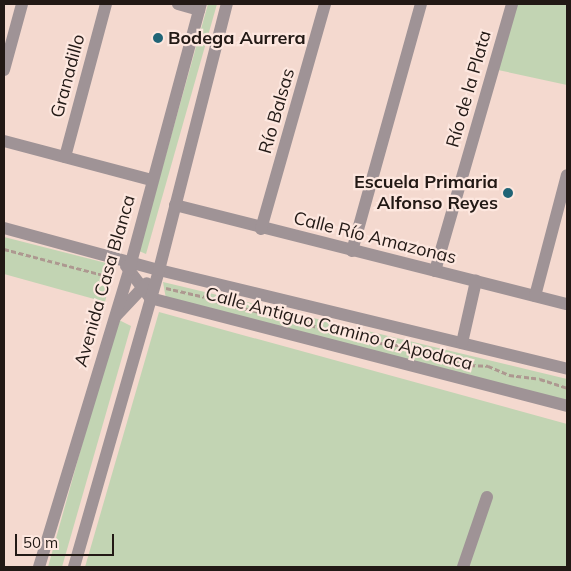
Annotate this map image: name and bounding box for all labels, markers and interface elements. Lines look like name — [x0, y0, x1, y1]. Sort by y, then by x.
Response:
place label: Bodega Aurrera — [168, 27, 306, 49]
street label: Río de la Plata — [442, 28, 496, 150]
street label: Granadillo — [46, 32, 90, 120]
marker: Bodega Aurrera — [152, 32, 164, 44]
street label: Río Balsas — [255, 66, 299, 156]
place label: Escuela Primaria Alfonso Reyes — [354, 172, 498, 214]
marker: Escuela Primaria Alfonso Reyes — [502, 187, 514, 199]
street label: Avenida Casa Blanca — [70, 193, 140, 369]
street label: Calle Río Amazonas — [291, 207, 459, 269]
street label: Calle Antiguo Camino a Apodaca — [203, 283, 475, 375]
scale bar — [18, 524, 116, 556]
text: 50 m — [23, 533, 58, 552]

